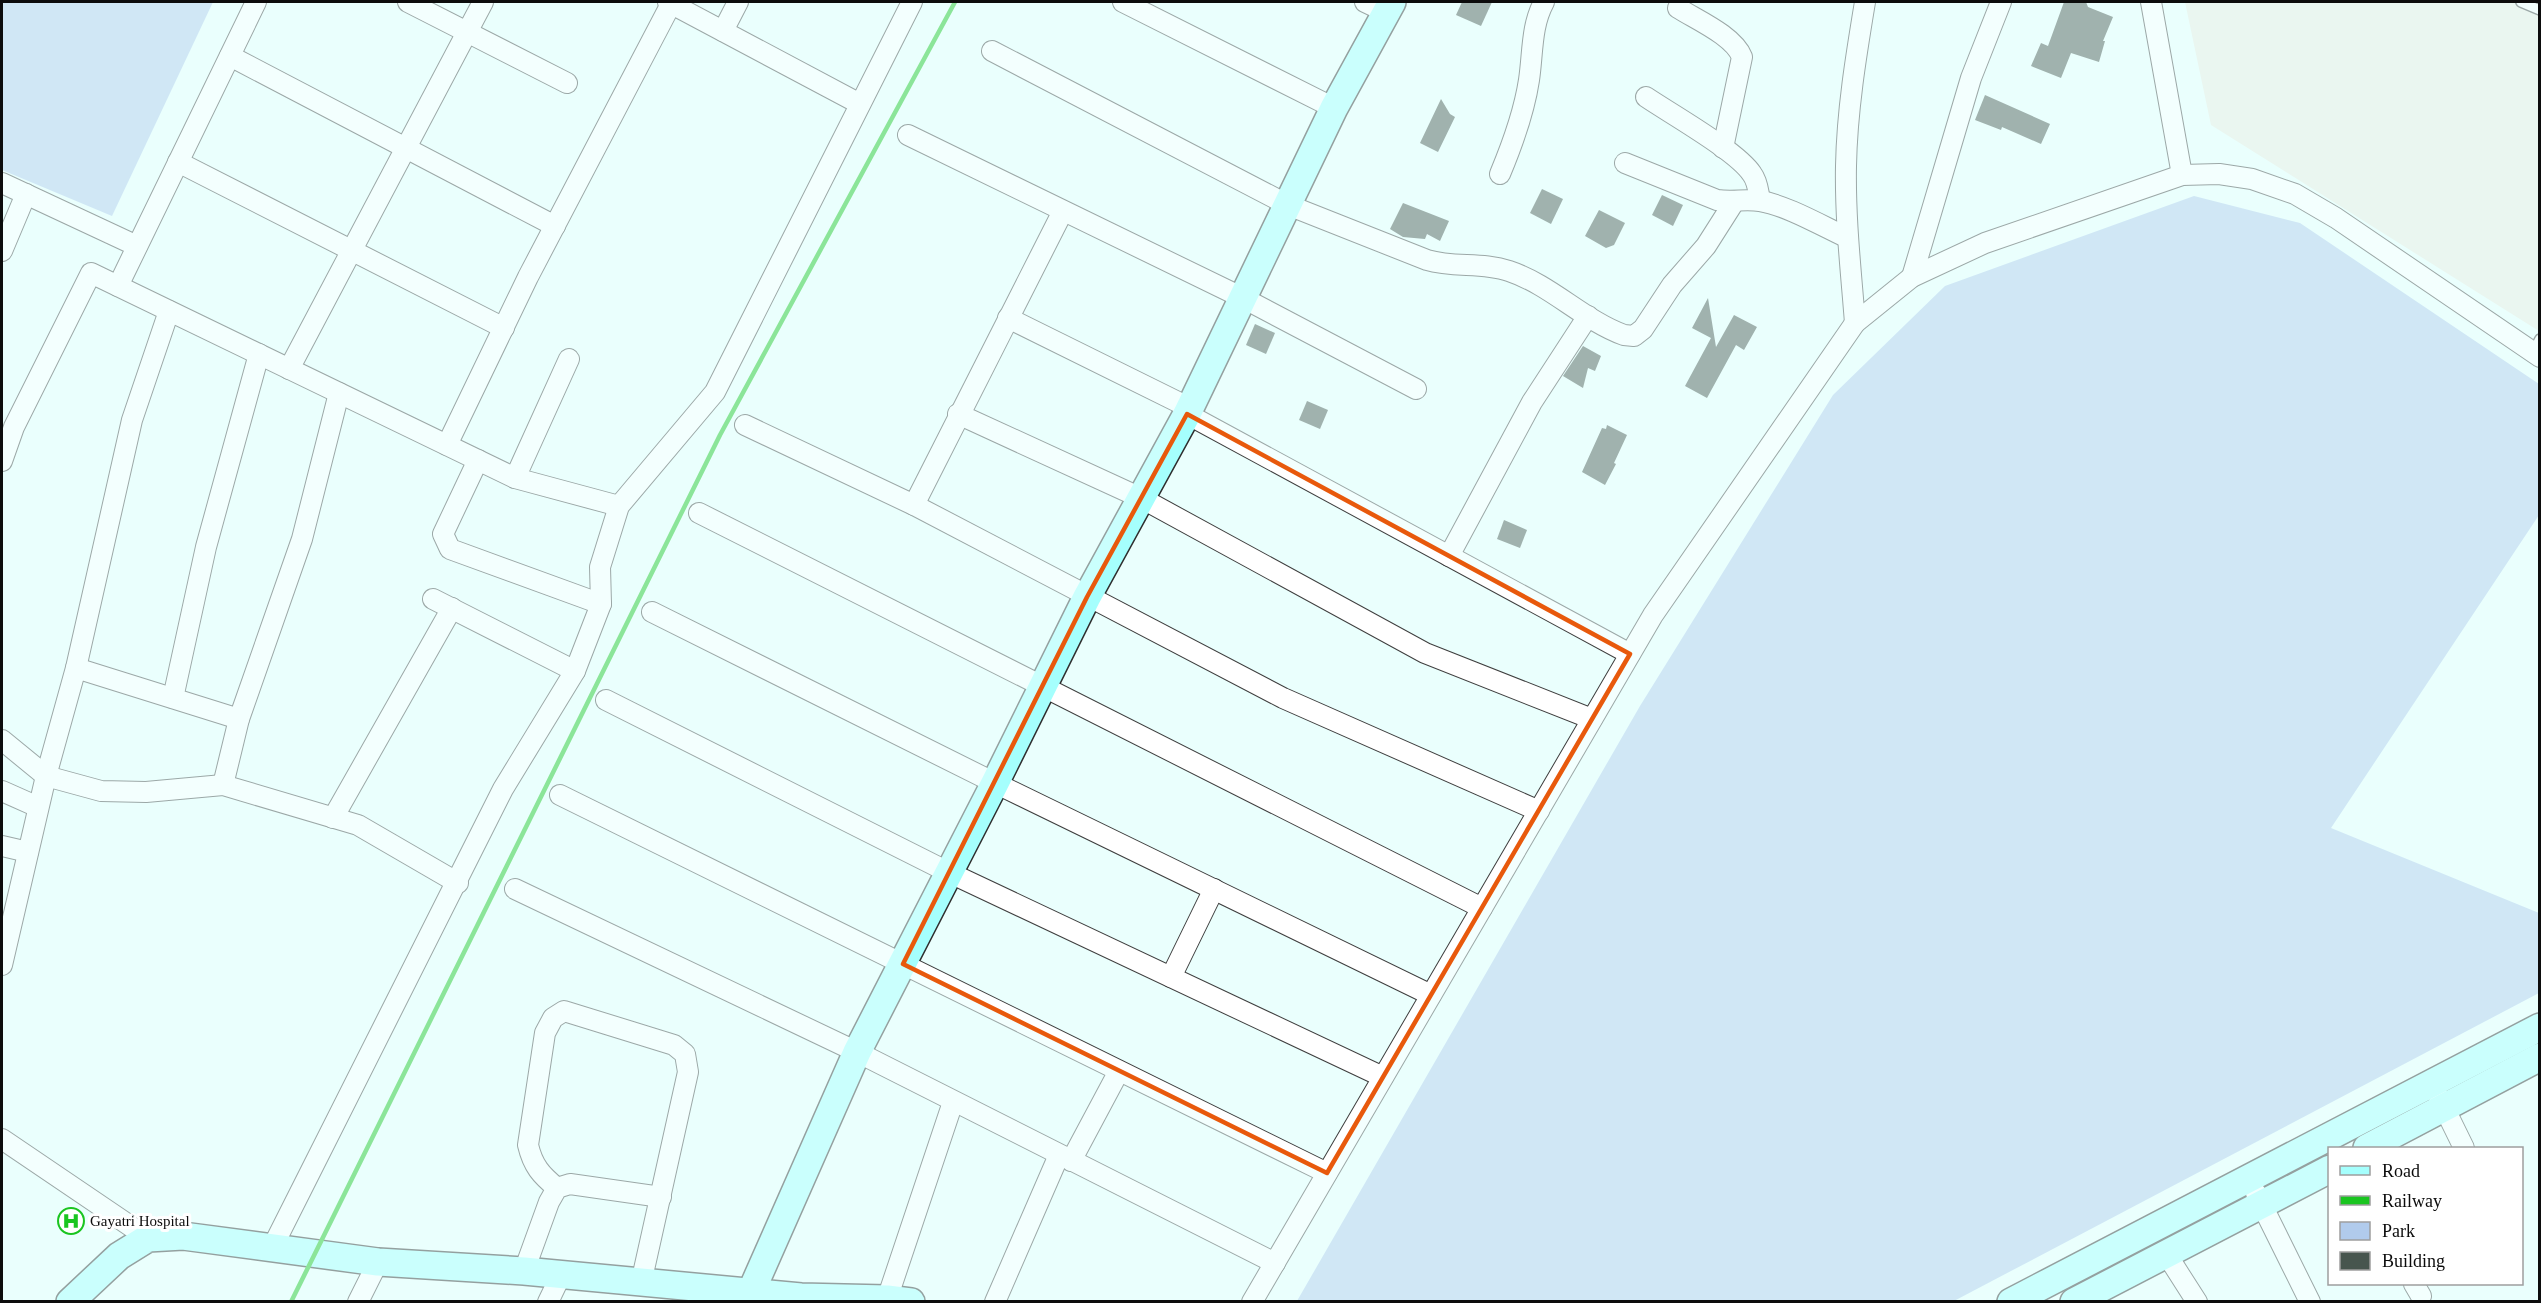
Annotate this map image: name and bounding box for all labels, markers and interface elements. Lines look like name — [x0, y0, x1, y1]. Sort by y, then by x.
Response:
legend — [2328, 1147, 2523, 1285]
text: Road — [2382, 1161, 2420, 1181]
text: Railway — [2382, 1191, 2442, 1211]
hospital icon: Gayatri Hospital — [56, 1206, 86, 1236]
place label: Gayatri Hospital — [90, 1213, 190, 1229]
text: Park — [2382, 1221, 2415, 1241]
text: Building — [2382, 1251, 2445, 1271]

